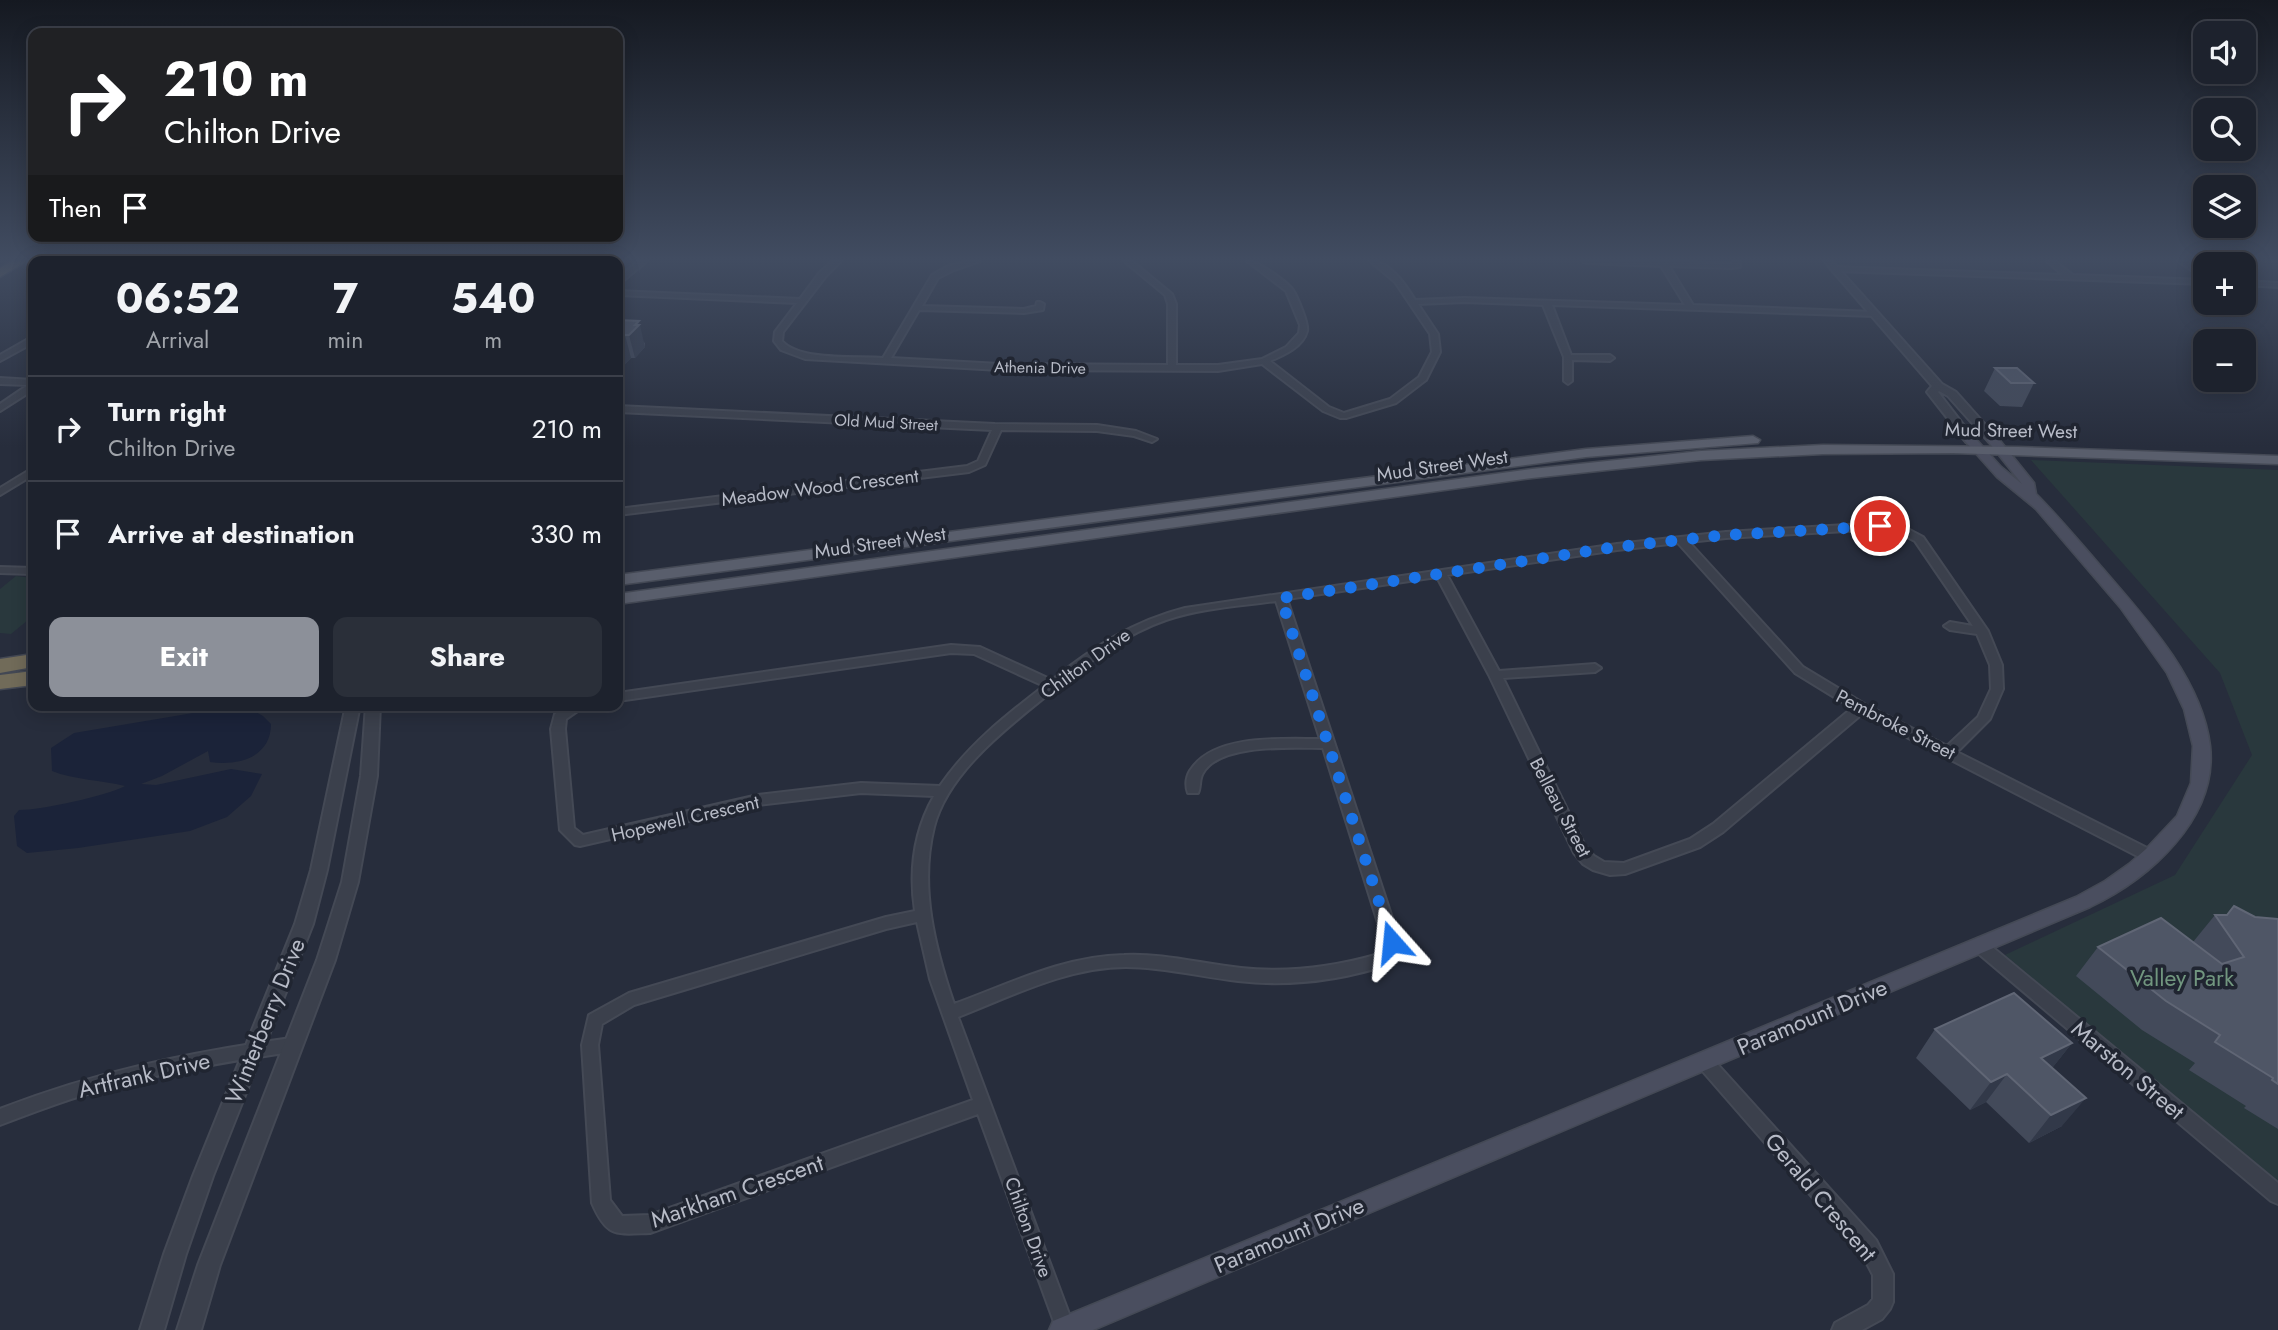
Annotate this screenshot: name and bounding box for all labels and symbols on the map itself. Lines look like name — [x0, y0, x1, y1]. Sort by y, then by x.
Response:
street label: Athenia Drive — [994, 355, 1086, 380]
street label: Old Mud Street — [834, 408, 939, 437]
street label: Mud Street West — [1945, 416, 2078, 445]
street label: Mud Street West — [1375, 443, 1510, 488]
street label: Meadow Wood Crescent — [720, 462, 921, 513]
pin — [1850, 496, 1910, 556]
street label: Mud Street West — [813, 520, 948, 565]
street label: Chilton Drive — [1035, 621, 1136, 705]
street label: Pembroke Street — [1831, 683, 1961, 766]
street label: Belleau Street — [1523, 753, 1598, 862]
street label: Hopewell Crescent — [608, 788, 762, 849]
position arrow — [1355, 905, 1429, 979]
street label: Winterberry Drive — [216, 933, 314, 1109]
park label: Valley Park — [2130, 961, 2235, 995]
street label: Paramount Drive — [1732, 970, 1892, 1064]
street label: Marston Street — [2064, 1012, 2192, 1128]
street label: Artfrank Drive — [75, 1043, 213, 1107]
street label: Gerald Crescent — [1757, 1125, 1885, 1269]
street label: Markham Crescent — [646, 1145, 828, 1236]
street label: Chilton Drive — [998, 1173, 1059, 1281]
street label: Paramount Drive — [1209, 1188, 1369, 1282]

